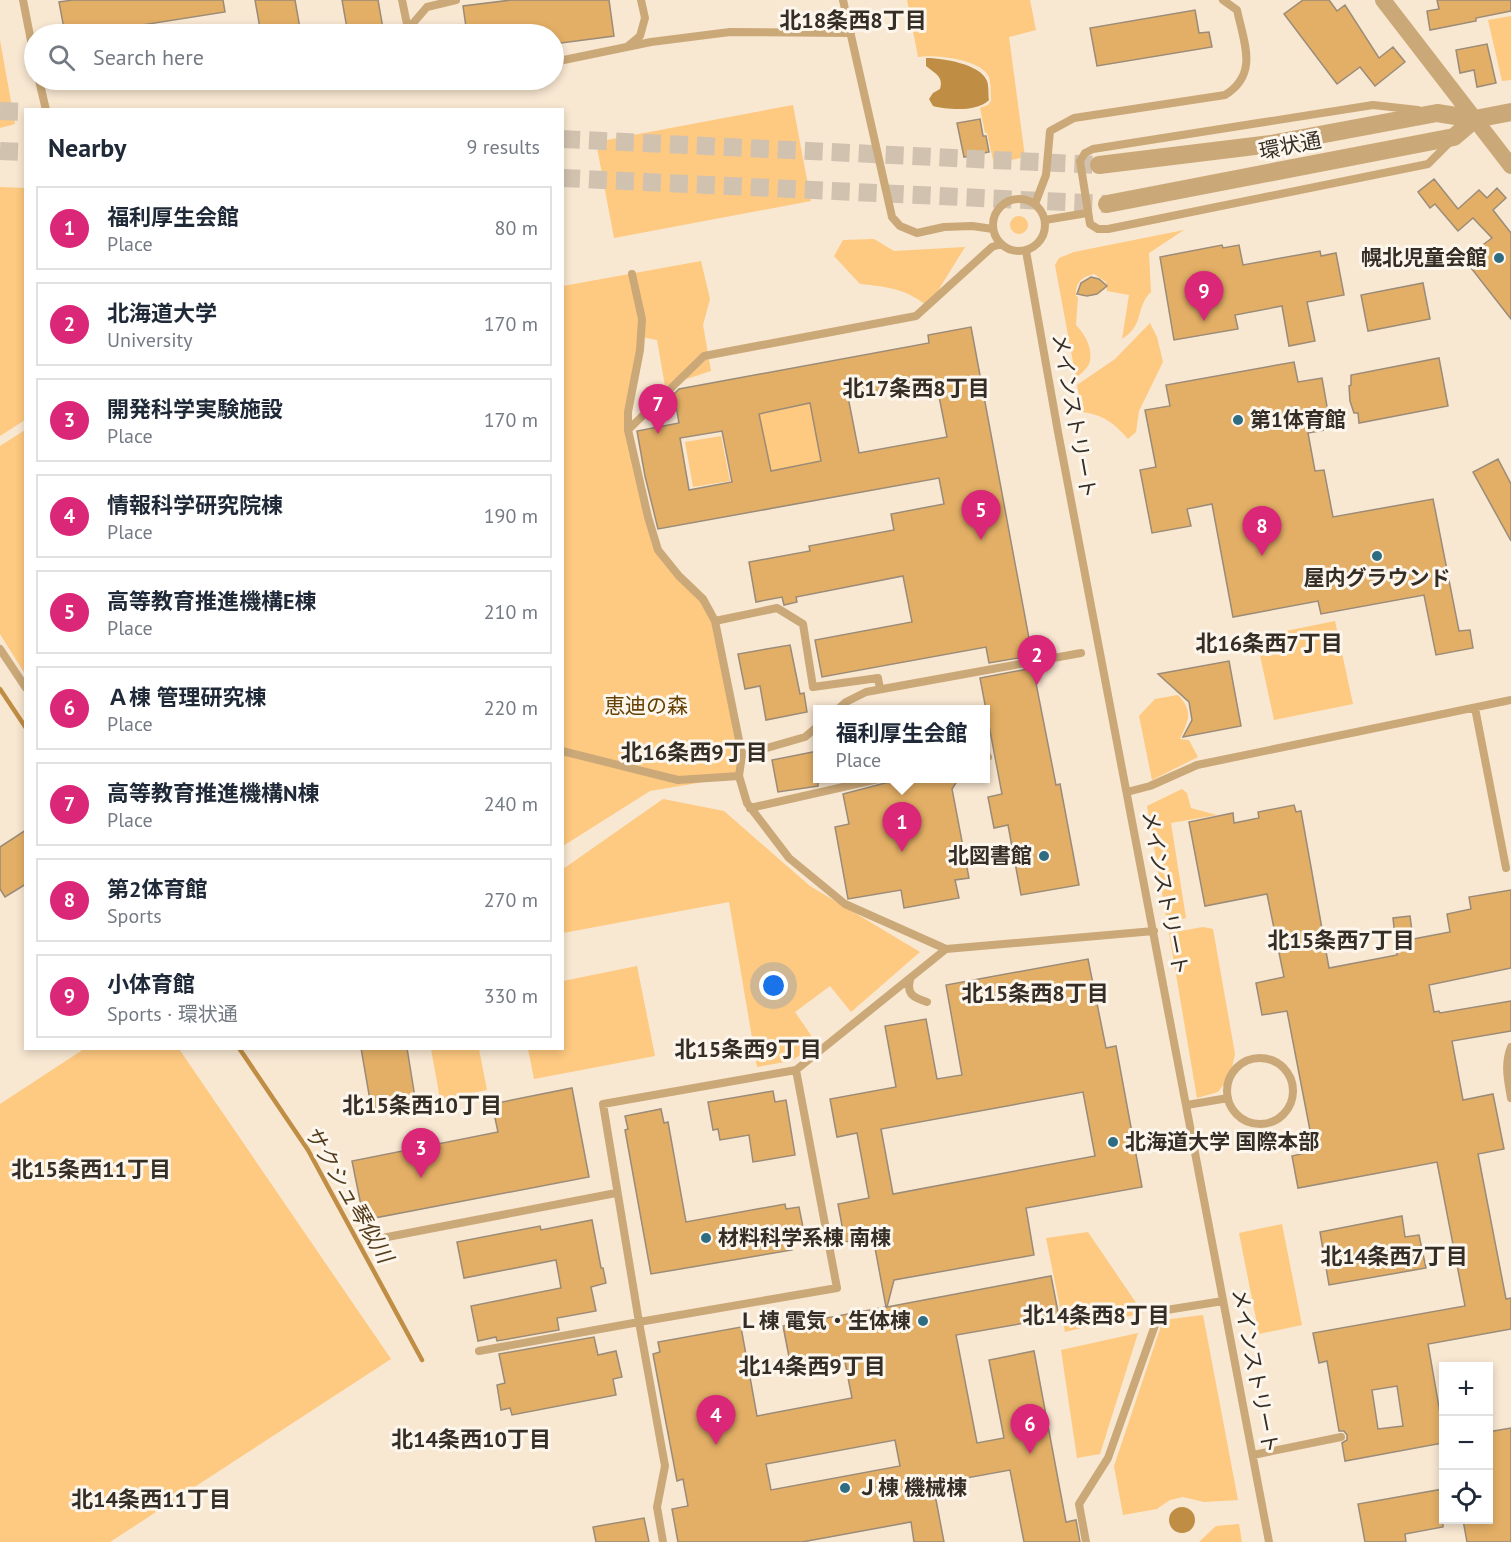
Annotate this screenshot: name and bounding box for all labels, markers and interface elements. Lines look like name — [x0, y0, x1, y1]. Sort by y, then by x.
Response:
district label: 北18条西8丁目 — [779, 6, 927, 34]
search box — [24, 24, 564, 90]
icon: search — [45, 41, 78, 74]
text: Search here — [93, 43, 204, 71]
street label: 環状通 — [1256, 126, 1323, 165]
text: Nearby — [48, 131, 126, 164]
text: 9 results — [467, 134, 540, 160]
text: 福利厚生会館 — [107, 203, 239, 231]
text: 1 — [64, 215, 75, 241]
text: 80 m — [495, 215, 538, 241]
text: Place — [107, 231, 153, 257]
place label: 幌北児童会館 — [1361, 244, 1487, 271]
marker: 幌北児童会館 — [1492, 251, 1506, 265]
pin: 9 — [1184, 272, 1224, 321]
text: 北海道大学 — [107, 299, 217, 327]
text: 2 — [64, 311, 75, 337]
text: 170 m — [484, 311, 538, 337]
text: University — [107, 327, 193, 353]
street label: メインストリート — [1047, 331, 1102, 501]
district label: 北17条西8丁目 — [842, 374, 990, 402]
pin: 7 — [638, 384, 678, 434]
text: 開発科学実験施設 — [107, 395, 283, 423]
place label: 第1体育館 — [1250, 406, 1346, 433]
text: 3 — [64, 407, 75, 433]
text: 170 m — [484, 407, 538, 433]
marker: 第1体育館 — [1231, 413, 1245, 427]
text: Place — [107, 423, 153, 449]
pin: 5 — [962, 490, 1000, 540]
text: 情報科学研究院棟 — [107, 491, 283, 519]
text: 4 — [64, 503, 75, 529]
text: 190 m — [484, 503, 538, 529]
pin: 8 — [1242, 506, 1282, 556]
text: Place — [107, 519, 153, 545]
marker: 屋内グラウンド — [1370, 549, 1384, 563]
place label: 屋内グラウンド — [1304, 564, 1451, 591]
text: 高等教育推進機構E棟 — [107, 587, 317, 615]
text: 5 — [64, 599, 75, 625]
text: 210 m — [484, 599, 538, 625]
text: Place — [107, 615, 153, 641]
district label: 北16条西7丁目 — [1195, 629, 1343, 657]
pin: 2 — [1018, 636, 1056, 685]
text: Ａ棟 管理研究棟 — [107, 683, 267, 711]
park label: 恵迪の森 — [604, 692, 688, 719]
text: 6 — [64, 695, 75, 721]
text: 220 m — [484, 695, 538, 721]
popup — [813, 705, 990, 783]
text: Place — [107, 711, 153, 737]
text: 福利厚生会館 — [835, 719, 968, 747]
district label: 北16条西9丁目 — [620, 738, 768, 766]
text: Place — [835, 747, 881, 773]
text: 高等教育推進機構N棟 — [107, 779, 319, 807]
text: 7 — [64, 791, 75, 817]
text: 240 m — [484, 791, 538, 817]
pin: 1 — [882, 802, 922, 852]
text: Place — [107, 807, 153, 833]
street label: メインストリート — [1136, 808, 1195, 978]
place label: 北図書館 — [948, 842, 1032, 869]
marker: 北図書館 — [1037, 849, 1051, 863]
text: 第2体育館 — [107, 875, 207, 903]
text: 8 — [64, 887, 75, 913]
text: 270 m — [484, 887, 538, 913]
text: Sports — [107, 903, 162, 929]
district label: 北15条西7丁目 — [1267, 926, 1415, 954]
text: 小体育館 — [107, 970, 195, 998]
your location — [759, 971, 788, 1000]
district label: 北15条西8丁目 — [961, 979, 1109, 1007]
text: 9 — [64, 983, 75, 1009]
text: 330 m — [484, 983, 538, 1009]
text: Sports · 環状通 — [107, 1001, 238, 1027]
district label: 北15条西9丁目 — [674, 1035, 822, 1063]
district label: 北15条西10丁目 — [342, 1091, 502, 1119]
water label: サクシュ琴似川 — [298, 1120, 401, 1269]
pin: 3 — [402, 1128, 440, 1178]
place label: 北海道大学 国際本部 — [1125, 1128, 1319, 1155]
marker: 北海道大学 国際本部 — [1106, 1135, 1120, 1149]
district label: 北15条西11丁目 — [11, 1155, 171, 1183]
place label: 材料科学系棟 南棟 — [718, 1224, 891, 1251]
marker: 材料科学系棟 南棟 — [699, 1231, 713, 1245]
district label: 北14条西7丁目 — [1320, 1242, 1468, 1270]
street label: メインストリート — [1226, 1286, 1285, 1456]
district label: 北14条西8丁目 — [1022, 1301, 1170, 1329]
place label: Ｌ棟 電気・生体棟 — [738, 1307, 911, 1334]
marker: Ｌ棟 電気・生体棟 — [916, 1314, 930, 1328]
district label: 北14条西9丁目 — [738, 1352, 886, 1380]
map controls — [1439, 1362, 1493, 1524]
button: + — [1439, 1362, 1493, 1416]
pin: 4 — [696, 1396, 736, 1445]
pin: 6 — [1010, 1404, 1050, 1454]
button: − — [1439, 1416, 1493, 1470]
district label: 北14条西10丁目 — [391, 1425, 551, 1453]
button: locate — [1439, 1470, 1493, 1524]
place label: Ｊ棟 機械棟 — [857, 1474, 967, 1501]
marker: Ｊ棟 機械棟 — [838, 1481, 852, 1495]
district label: 北14条西11丁目 — [71, 1485, 231, 1513]

